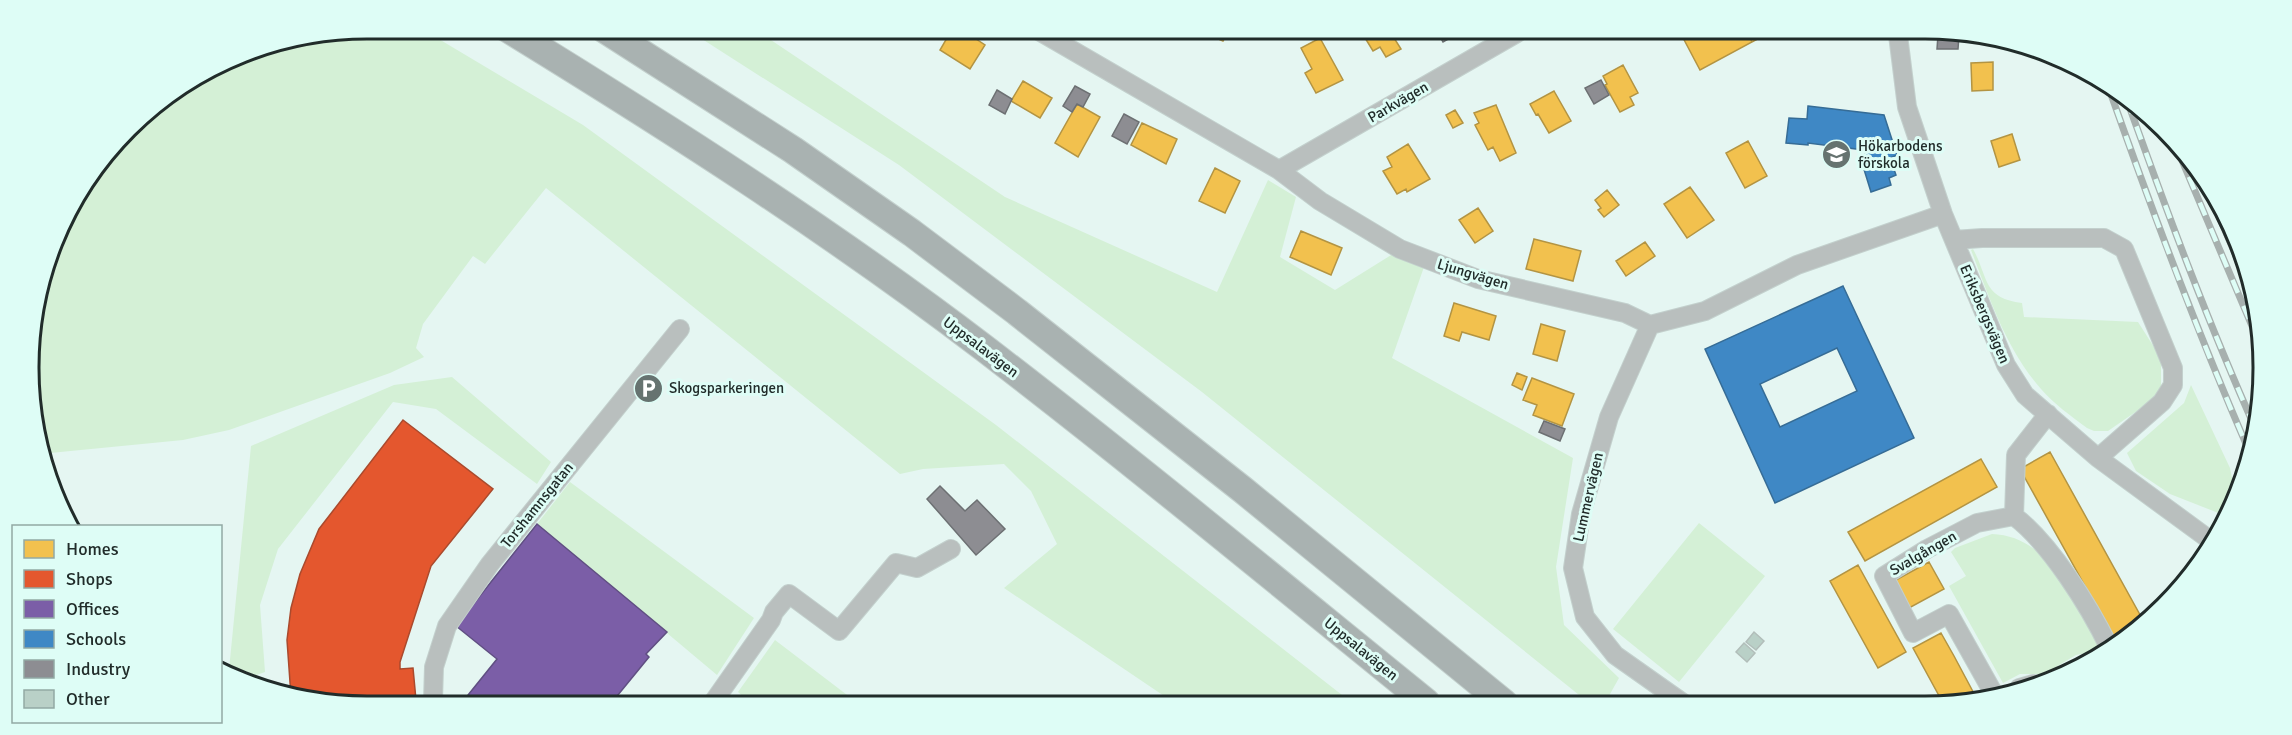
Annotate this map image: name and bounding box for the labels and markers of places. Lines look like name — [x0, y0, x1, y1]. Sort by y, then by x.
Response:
place label: Hökarbodens förskola — [1858, 137, 1943, 172]
school or university icon: Hökarbodens förskola — [1821, 139, 1853, 171]
parking icon: Skogsparkeringen — [632, 372, 664, 404]
place label: Skogsparkeringen — [669, 379, 784, 397]

